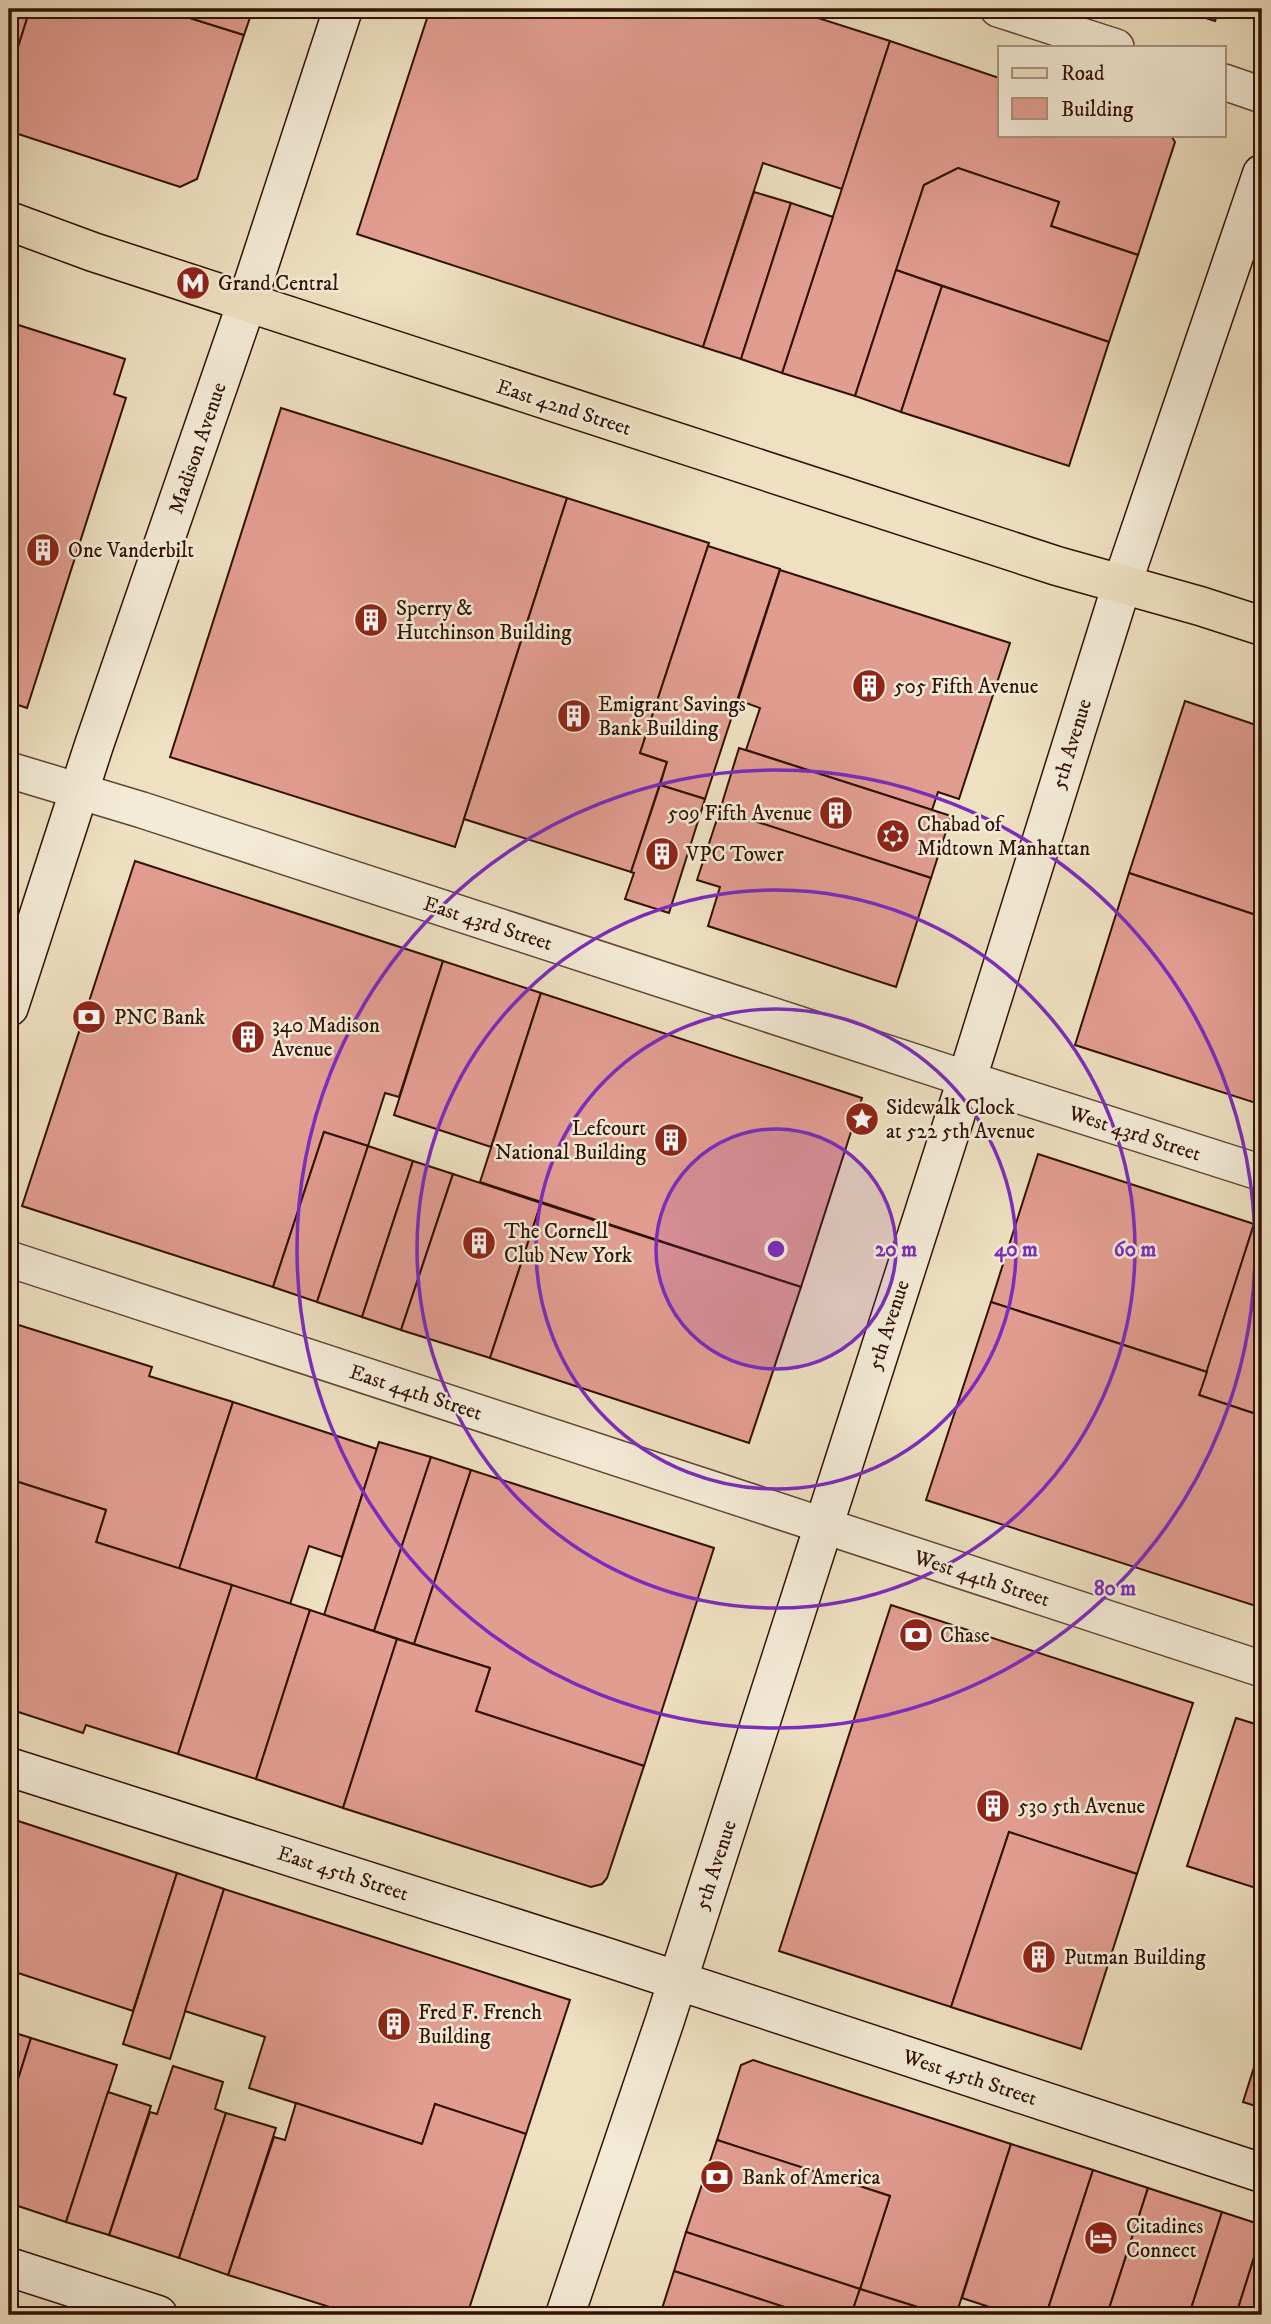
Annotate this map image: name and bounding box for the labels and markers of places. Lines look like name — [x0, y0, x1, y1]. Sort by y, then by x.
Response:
metro station icon: Grand Central — [174, 264, 212, 302]
place label: Grand Central — [218, 271, 339, 297]
building icon: One Vanderbilt — [24, 531, 62, 569]
place label: One Vanderbilt — [68, 538, 194, 564]
place label: Sperry & Hutchinson Building — [396, 596, 572, 646]
building icon: Sperry & Hutchinson Building — [352, 601, 390, 639]
building icon: 505 Fifth Avenue — [850, 667, 888, 705]
place label: 505 Fifth Avenue — [894, 674, 1039, 700]
place label: Emigrant Savings Bank Building — [598, 692, 746, 742]
building icon: Emigrant Savings Bank Building — [555, 697, 593, 735]
building icon: 509 Fifth Avenue — [817, 794, 855, 832]
place label: 509 Fifth Avenue — [668, 801, 812, 827]
place label: Chabad of Midtown Manhattan — [917, 812, 1090, 862]
synagogue icon: Chabad of Midtown Manhattan — [874, 817, 912, 855]
building icon: VPC Tower — [643, 835, 681, 873]
place label: VPC Tower — [685, 842, 784, 868]
bank icon: PNC Bank — [70, 998, 108, 1036]
place label: PNC Bank — [114, 1005, 206, 1031]
place label: 340 Madison Avenue — [272, 1013, 380, 1063]
building icon: 340 Madison Avenue — [229, 1018, 267, 1056]
place label: Sidewalk Clock at 522 5th Avenue — [886, 1095, 1035, 1145]
place icon: Sidewalk Clock at 522 5th Avenue — [843, 1100, 881, 1138]
place label: Lefcourt National Building — [495, 1116, 647, 1166]
building icon: Lefcourt National Building — [652, 1121, 690, 1159]
place label: The Cornell Club New York — [504, 1219, 633, 1269]
building icon: The Cornell Club New York — [460, 1224, 498, 1262]
centre of rings — [764, 1237, 788, 1261]
bank icon: Chase — [897, 1616, 935, 1654]
place label: Chase — [940, 1623, 990, 1649]
building icon: 530 5th Avenue — [974, 1787, 1012, 1825]
place label: 530 5th Avenue — [1018, 1794, 1146, 1820]
building icon: Putman Building — [1020, 1938, 1058, 1976]
place label: Putman Building — [1064, 1945, 1206, 1971]
place label: Fred F. French Building — [418, 2000, 542, 2050]
building icon: Fred F. French Building — [375, 2005, 413, 2043]
bank icon: Bank of America — [698, 2158, 736, 2196]
place label: Bank of America — [742, 2165, 880, 2191]
place label: Citadines Connect — [1126, 2214, 1203, 2264]
hotel icon: Citadines Connect — [1082, 2219, 1120, 2257]

